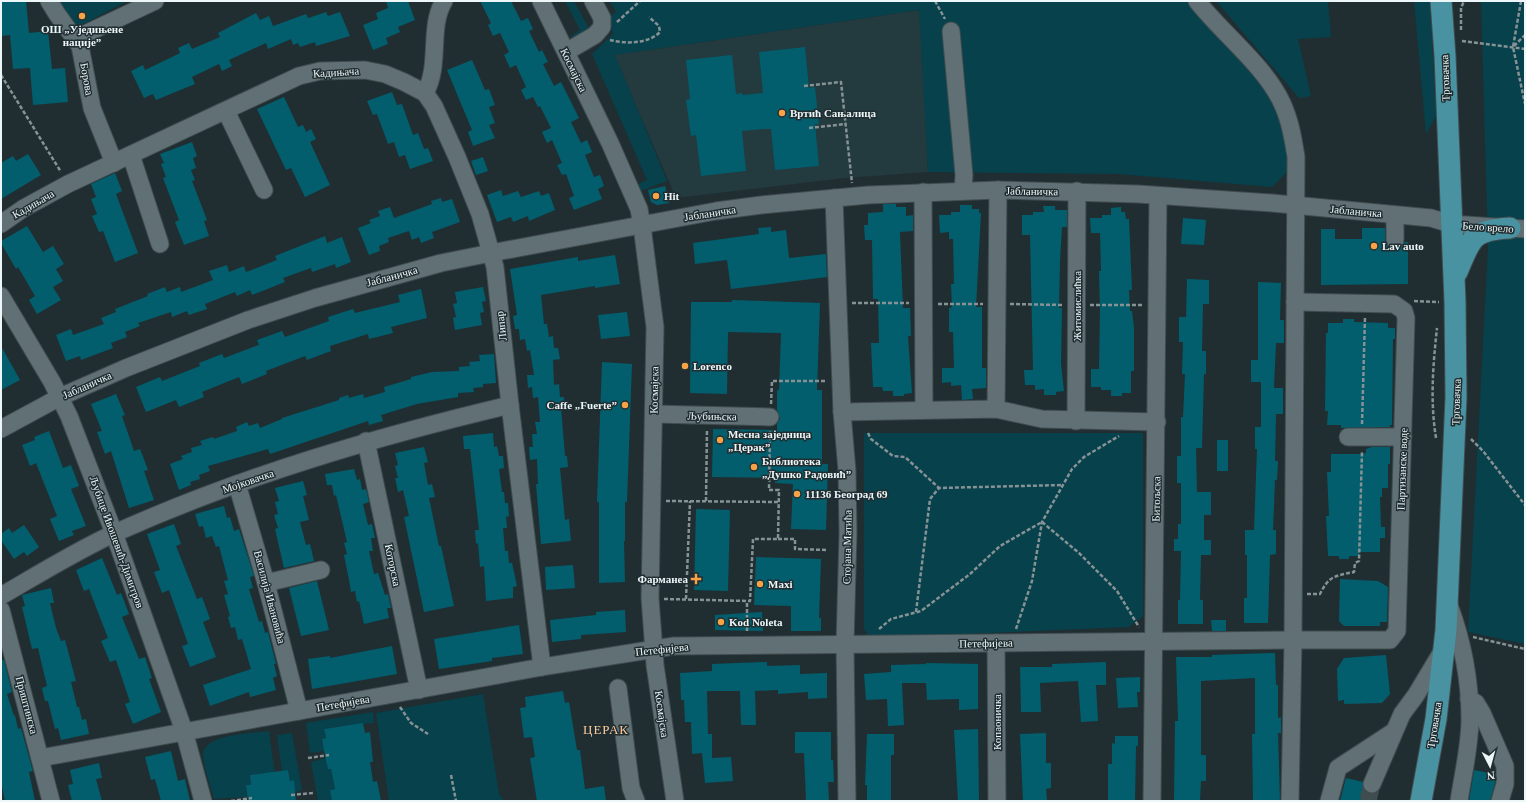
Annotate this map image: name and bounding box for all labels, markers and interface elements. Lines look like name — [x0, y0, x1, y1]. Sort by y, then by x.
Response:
marker: ОШ „Уједињене нације” — [77, 11, 87, 21]
place label: ОШ „Уједињене нације” — [41, 23, 123, 48]
street label: Космајска — [558, 46, 590, 94]
street label: Трговачка — [1438, 54, 1452, 102]
street label: Борова — [78, 62, 96, 96]
street label: Кадињача — [312, 64, 360, 80]
place label: Вртић Сањалица — [790, 107, 877, 119]
marker: Вртић Сањалица — [777, 108, 787, 118]
street label: Јабланичка — [1006, 185, 1058, 197]
street label: Кадињача — [10, 187, 56, 221]
place label: Hit — [664, 190, 680, 202]
marker: Hit — [651, 191, 661, 201]
street label: Јабланичка — [683, 203, 737, 223]
street label: Јабланичка — [1329, 203, 1383, 219]
street label: Бело врело — [1462, 219, 1515, 235]
place label: Lav auto — [1382, 240, 1424, 252]
marker: Lav auto — [1369, 241, 1379, 251]
street label: Јабланичка — [365, 263, 419, 289]
street label: Житомислићка — [1071, 271, 1083, 341]
street label: Липар — [493, 310, 509, 341]
place label: Lorenco — [693, 360, 732, 372]
marker: Lorenco — [680, 361, 690, 371]
street label: Космајска — [648, 366, 660, 414]
street label: Јабланичка — [61, 369, 113, 401]
street label: Трговачка — [1449, 378, 1463, 426]
place label: Caffe „Fuerte” — [546, 399, 617, 411]
marker: Caffe „Fuerte” — [620, 400, 630, 410]
street label: Љубињска — [687, 410, 737, 422]
place label: Месна заједница „Церак” — [728, 428, 812, 453]
street label: Партизанске воде — [1395, 428, 1409, 510]
marker: Месна заједница „Церак” — [715, 435, 725, 445]
place label: Библиотека „Душко Радовић” — [762, 455, 851, 480]
marker: Библиотека „Душко Радовић” — [749, 462, 759, 472]
street label: Мојковачка — [221, 467, 275, 495]
street label: Љубице Ивошевић-Димитров — [88, 474, 146, 610]
street label: Битољска — [1150, 476, 1162, 522]
place label: 11136 Београд 69 — [805, 488, 888, 500]
marker: 11136 Београд 69 — [792, 489, 802, 499]
street label: Стојана Матића — [840, 510, 854, 584]
street label: Которска — [383, 543, 403, 587]
street label: Василија Ивановића — [252, 549, 288, 645]
place label: Фарманеа — [637, 573, 688, 585]
marker: Фарманеа — [691, 574, 701, 584]
place label: Maxi — [768, 578, 792, 590]
marker: Maxi — [755, 579, 765, 589]
place label: Kod Noleta — [729, 616, 783, 628]
marker: Kod Noleta — [716, 617, 726, 627]
street label: Петефијева — [959, 637, 1013, 649]
street label: Петефијева — [635, 640, 689, 658]
street label: Приштинска — [14, 675, 41, 735]
street label: Космајска — [653, 690, 671, 738]
street label: Петефијева — [316, 692, 371, 714]
street label: Копаоничка — [991, 694, 1003, 750]
street label: Трговачка — [1424, 701, 1444, 749]
district label: ЦЕРАК — [583, 722, 629, 737]
north arrow — [1470, 746, 1510, 786]
text: N — [1486, 770, 1496, 782]

